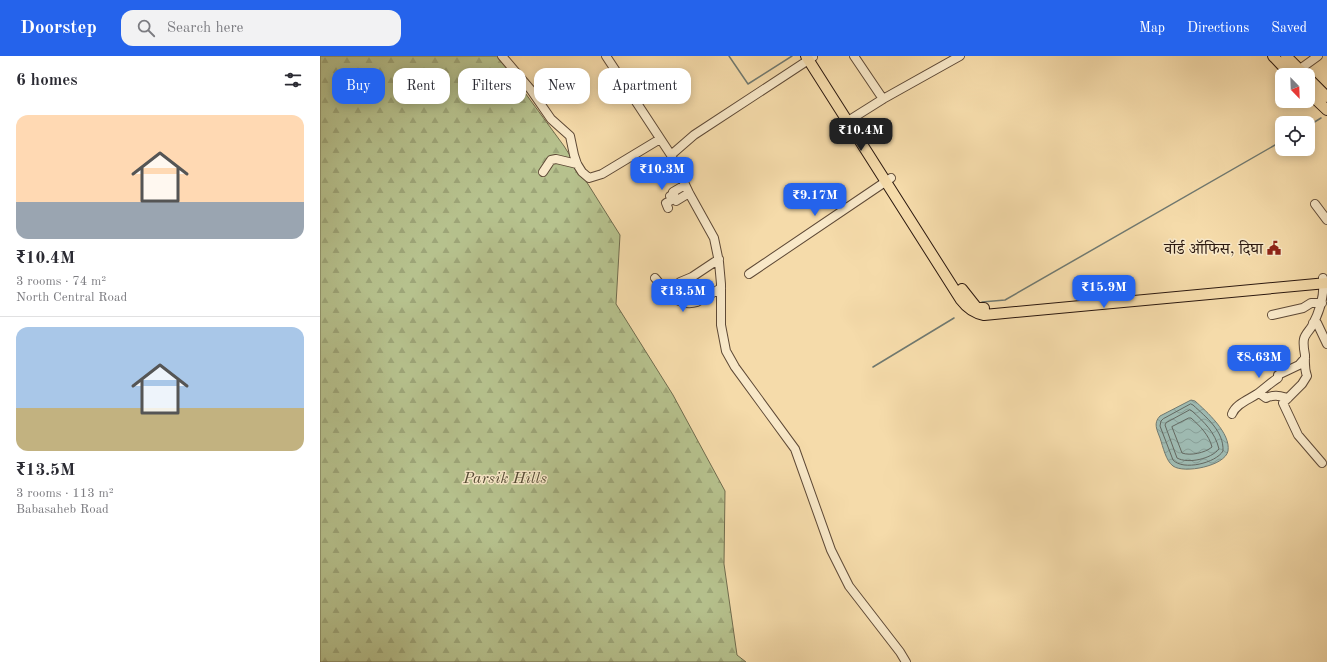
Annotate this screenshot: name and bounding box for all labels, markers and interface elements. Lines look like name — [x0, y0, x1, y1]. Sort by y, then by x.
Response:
search box — [121, 10, 401, 46]
icon: search — [135, 17, 157, 39]
text: Doorstep — [20, 19, 97, 38]
text: Search here — [167, 21, 244, 36]
text: Map — [1139, 21, 1165, 35]
text: Directions — [1187, 21, 1249, 35]
text: Saved — [1271, 21, 1307, 35]
chip: Buy — [332, 68, 385, 104]
chip: Rent — [393, 68, 450, 104]
chip: Filters — [458, 68, 526, 104]
chip: New — [534, 68, 590, 104]
chip: Apartment — [598, 68, 691, 104]
north arrow — [1275, 68, 1315, 108]
map controls — [1275, 68, 1315, 156]
icon: filters — [282, 69, 304, 91]
text: 6 homes — [16, 72, 78, 89]
button: locate — [1275, 116, 1315, 156]
pin: ₹10.4M — [828, 118, 894, 152]
text: ₹10.4M — [838, 124, 884, 137]
icon: home — [124, 141, 196, 213]
pin: ₹10.3M — [629, 157, 695, 191]
text: ₹10.3M — [639, 163, 685, 176]
pin: ₹9.17M — [782, 183, 848, 217]
text: ₹9.17M — [792, 189, 838, 202]
place label: वॉर्ड ऑफिस, दिघा — [1163, 239, 1264, 258]
public building icon: वॉर्ड ऑफिस, दिघा — [1266, 240, 1282, 256]
text: ₹10.4M — [16, 250, 75, 267]
text: 3 rooms · 74 m² — [16, 275, 106, 288]
pin: ₹15.9M — [1071, 275, 1137, 309]
pin: ₹13.5M — [650, 279, 716, 313]
text: ₹15.9M — [1081, 281, 1127, 294]
text: ₹13.5M — [660, 285, 706, 298]
text: North Central Road — [16, 291, 127, 304]
pin: ₹8.63M — [1226, 345, 1292, 379]
text: ₹8.63M — [1236, 351, 1282, 364]
icon: home — [124, 353, 196, 425]
text: ₹13.5M — [16, 462, 75, 479]
park label: Parsik Hills — [462, 471, 547, 487]
text: 3 rooms · 113 m² — [16, 487, 114, 500]
text: Babasaheb Road — [16, 503, 109, 516]

